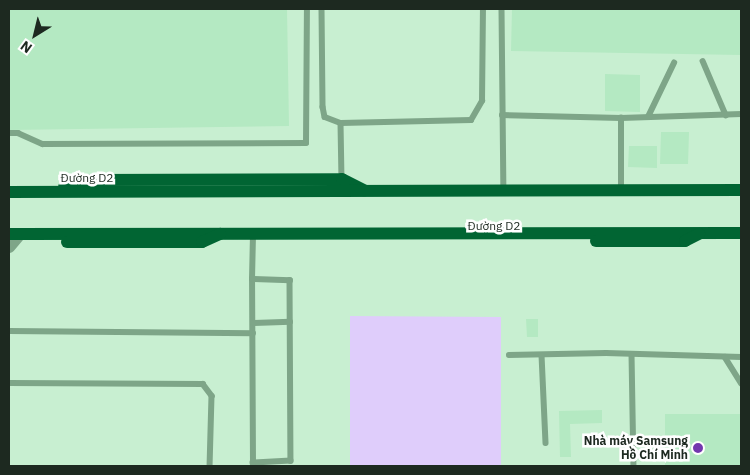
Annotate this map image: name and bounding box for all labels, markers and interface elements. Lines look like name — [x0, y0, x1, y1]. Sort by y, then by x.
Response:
north arrow — [10, 10, 60, 60]
text: N — [17, 37, 36, 57]
street label: Đường D2 — [61, 171, 113, 185]
street label: Đường D2 — [468, 219, 520, 233]
place label: Nhà máy Samsung Hồ Chí Minh — [584, 434, 688, 462]
marker: Nhà máy Samsung Hồ Chí Minh — [692, 442, 704, 454]

